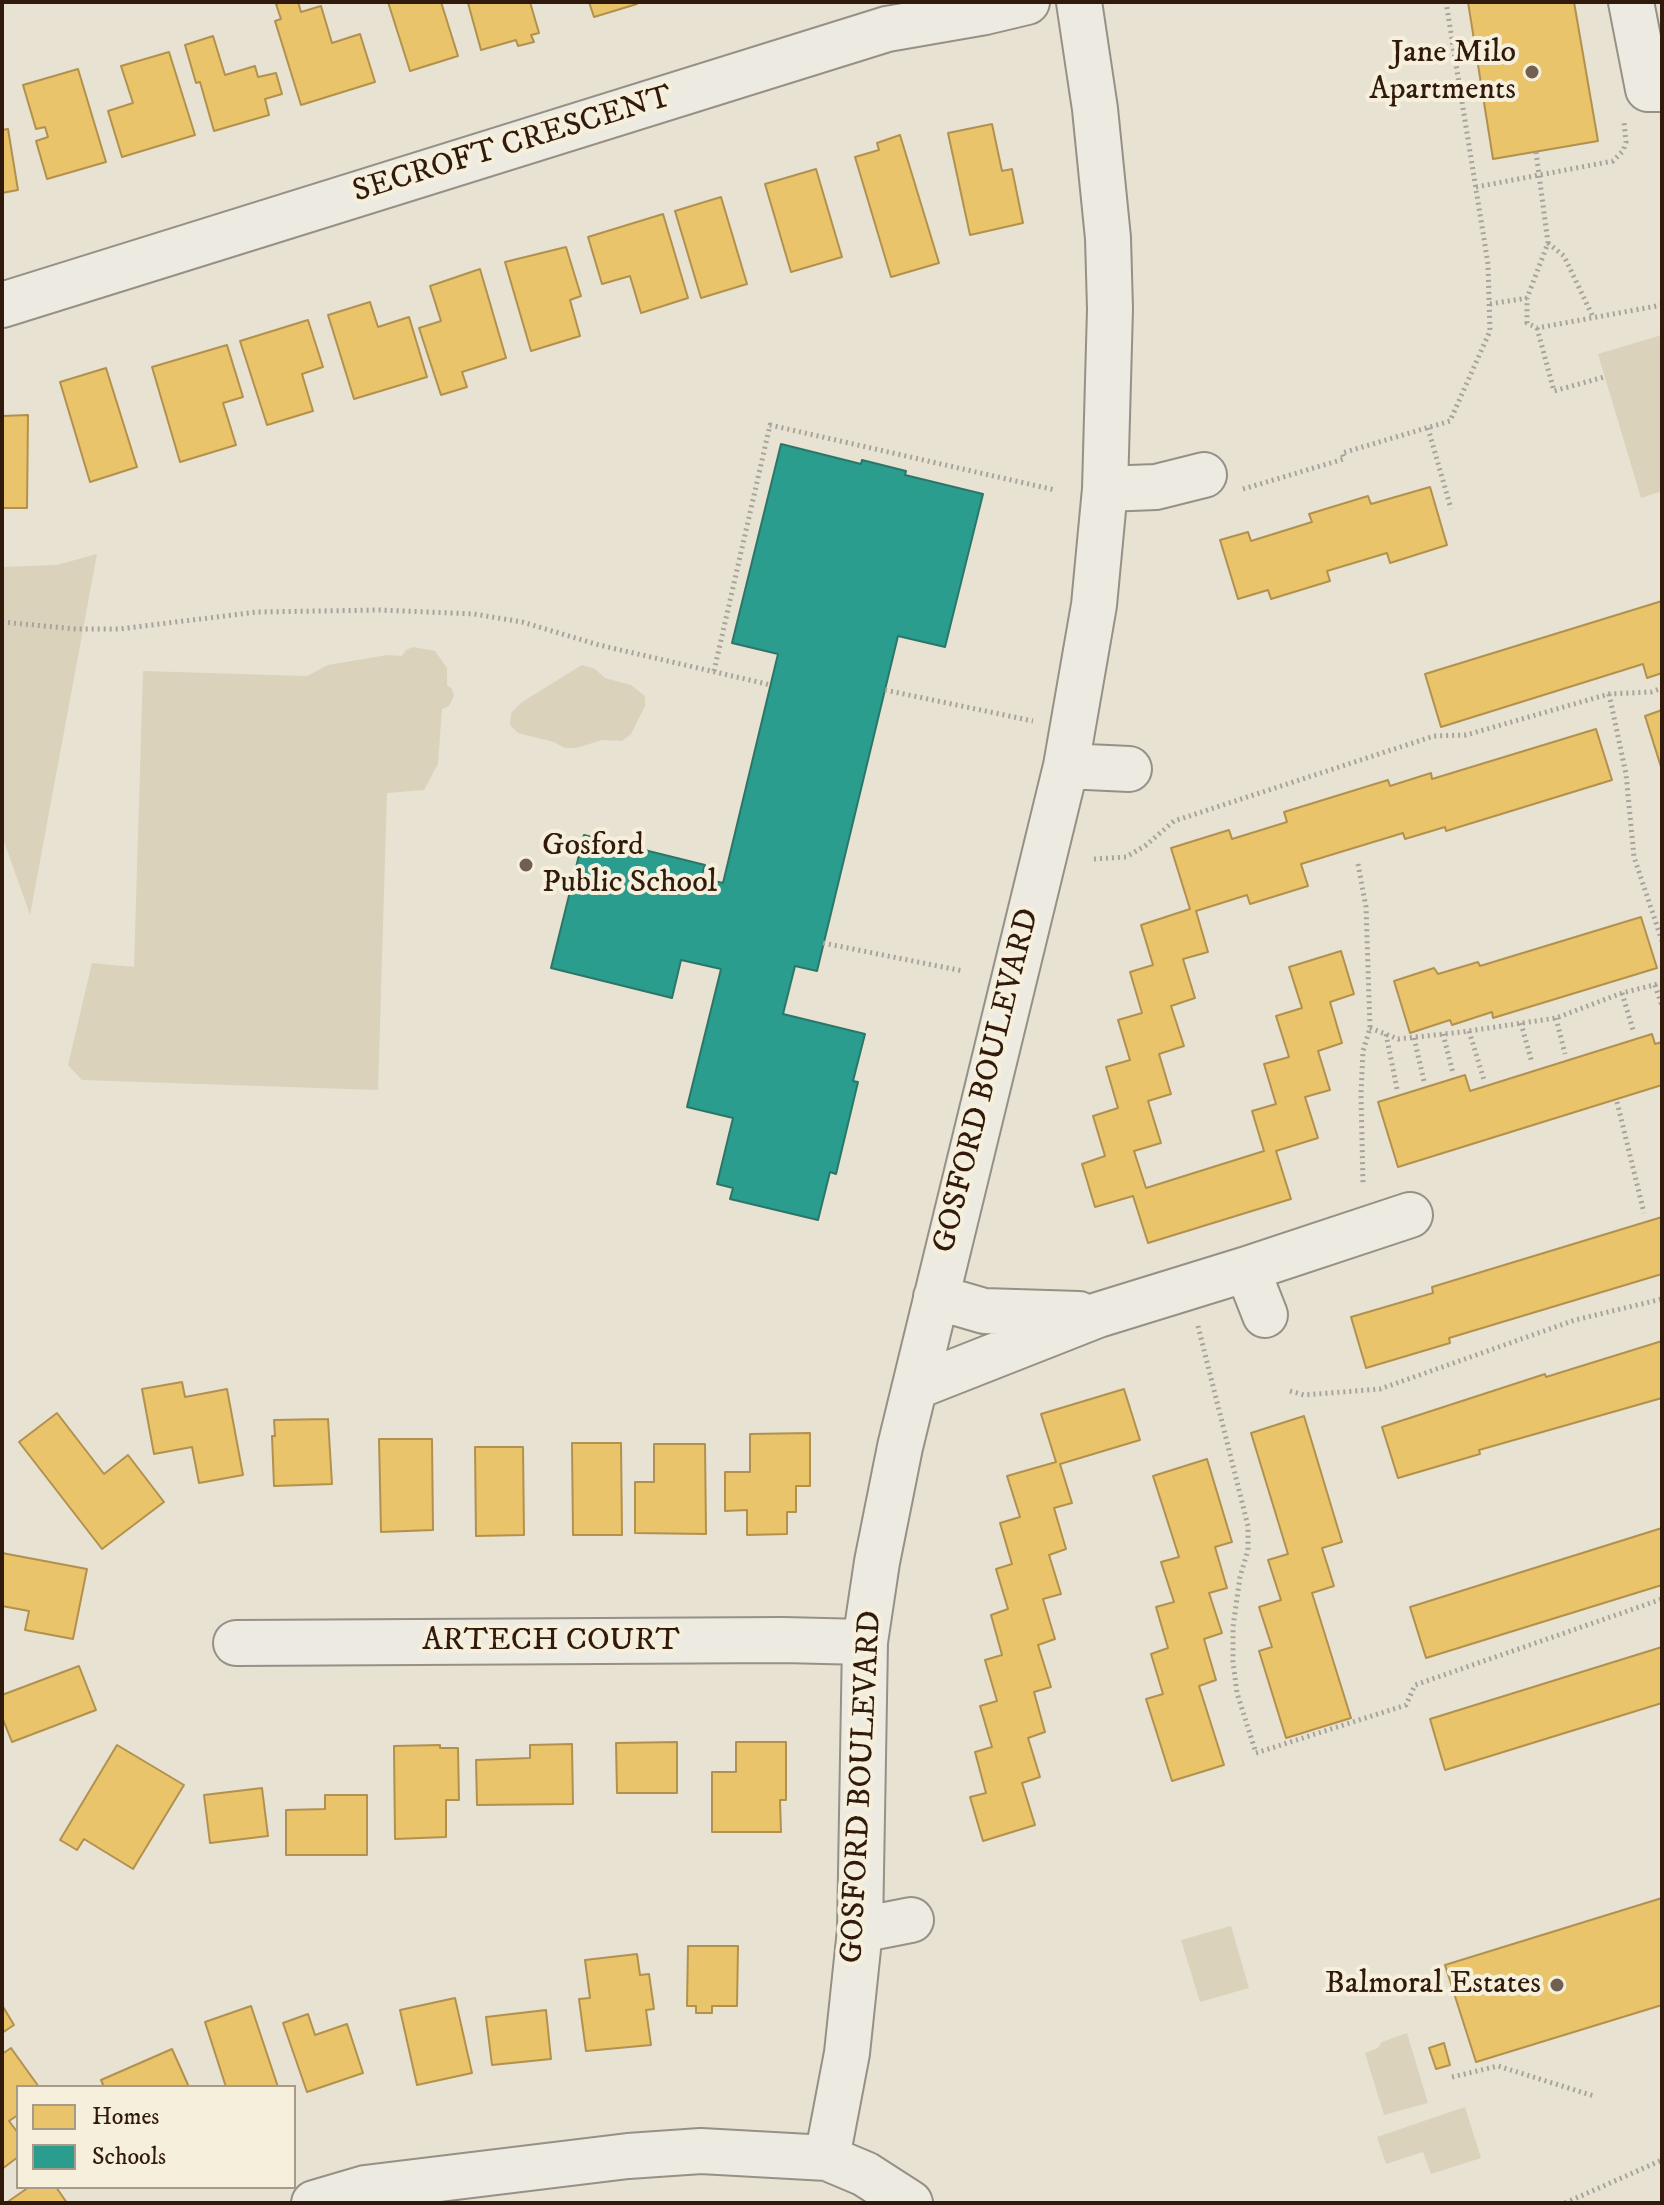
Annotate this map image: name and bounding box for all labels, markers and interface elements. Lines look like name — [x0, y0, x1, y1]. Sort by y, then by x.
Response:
place label: Jane Milo Apartments — [1369, 35, 1516, 110]
marker: Jane Milo Apartments — [1523, 63, 1541, 81]
street label: SECROFT CRESCENT — [349, 79, 677, 213]
place label: Gosford Public School — [542, 828, 717, 903]
marker: Gosford Public School — [517, 856, 535, 874]
street label: GOSFORD BOULEVARD — [927, 905, 1049, 1257]
street label: GOSFORD BOULEVARD — [835, 1609, 891, 1965]
street label: ARTECH COURT — [422, 1623, 680, 1661]
place label: Balmoral Estates — [1325, 1966, 1541, 2004]
marker: Balmoral Estates — [1548, 1976, 1566, 1994]
legend — [16, 2085, 296, 2189]
text: Homes — [92, 2102, 159, 2132]
text: Schools — [92, 2142, 166, 2172]

